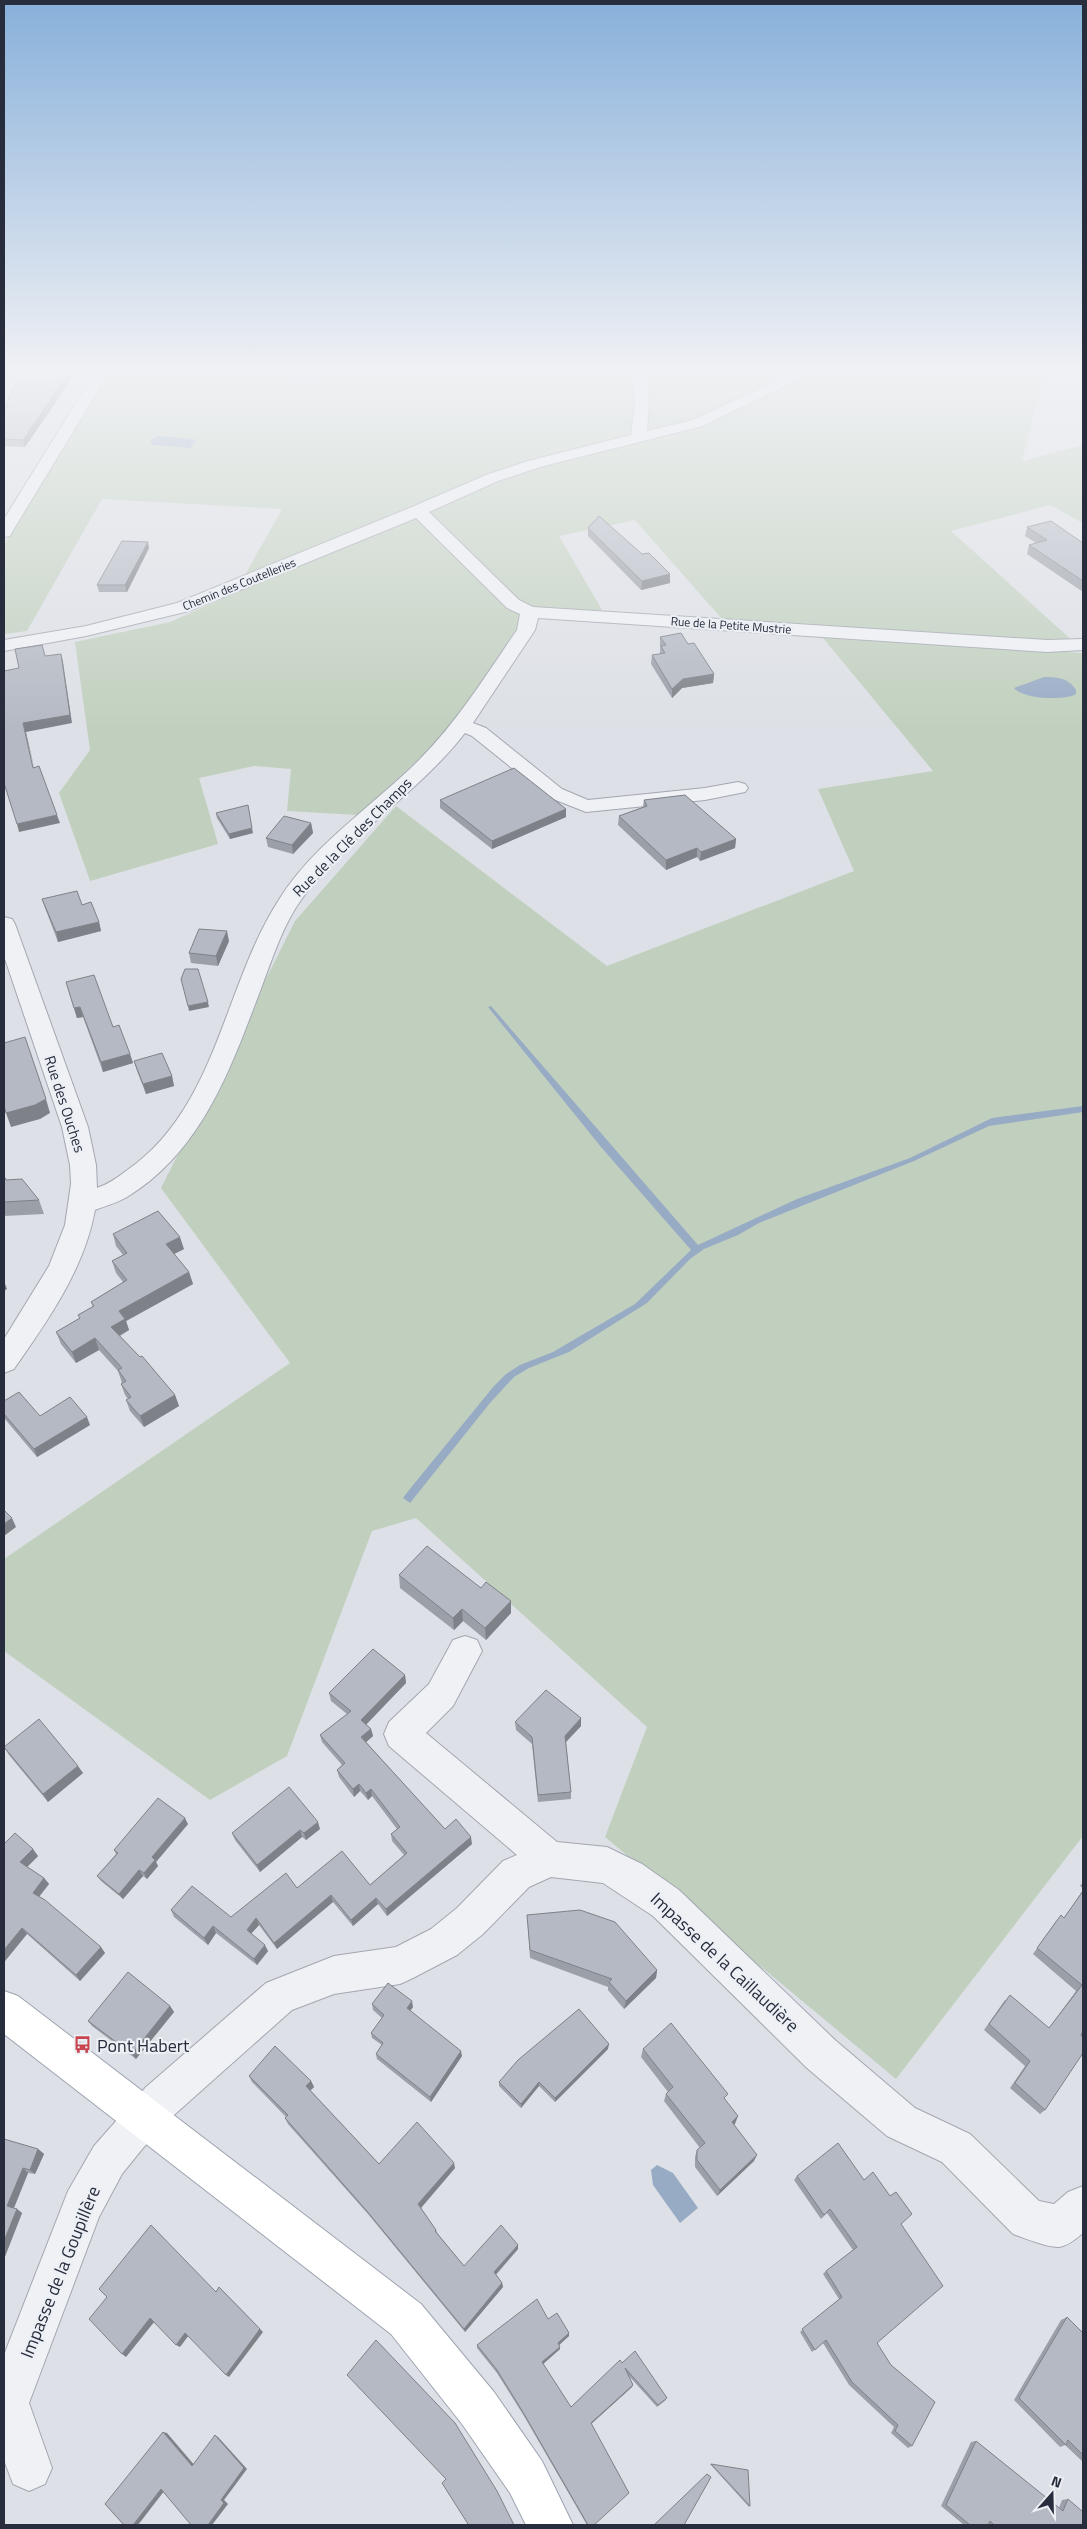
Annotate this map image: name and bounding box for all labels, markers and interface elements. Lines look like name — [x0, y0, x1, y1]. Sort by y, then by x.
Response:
street label: Chemin des Coutelleries — [179, 552, 299, 615]
street label: Rue de la Petite Mustrie — [670, 611, 792, 639]
street label: Rue de la Clé des Champs — [287, 772, 417, 902]
street label: Rue des Ouches — [38, 1052, 92, 1156]
street label: Impasse de la Caillaudière — [645, 1886, 805, 2038]
place label: Pont Habert — [97, 2032, 190, 2059]
bus stop icon: Pont Habert — [73, 2035, 93, 2055]
street label: Impasse de la Goupillère — [13, 2182, 107, 2362]
north arrow — [1027, 2469, 1077, 2519]
text: N — [1048, 2470, 1065, 2493]

